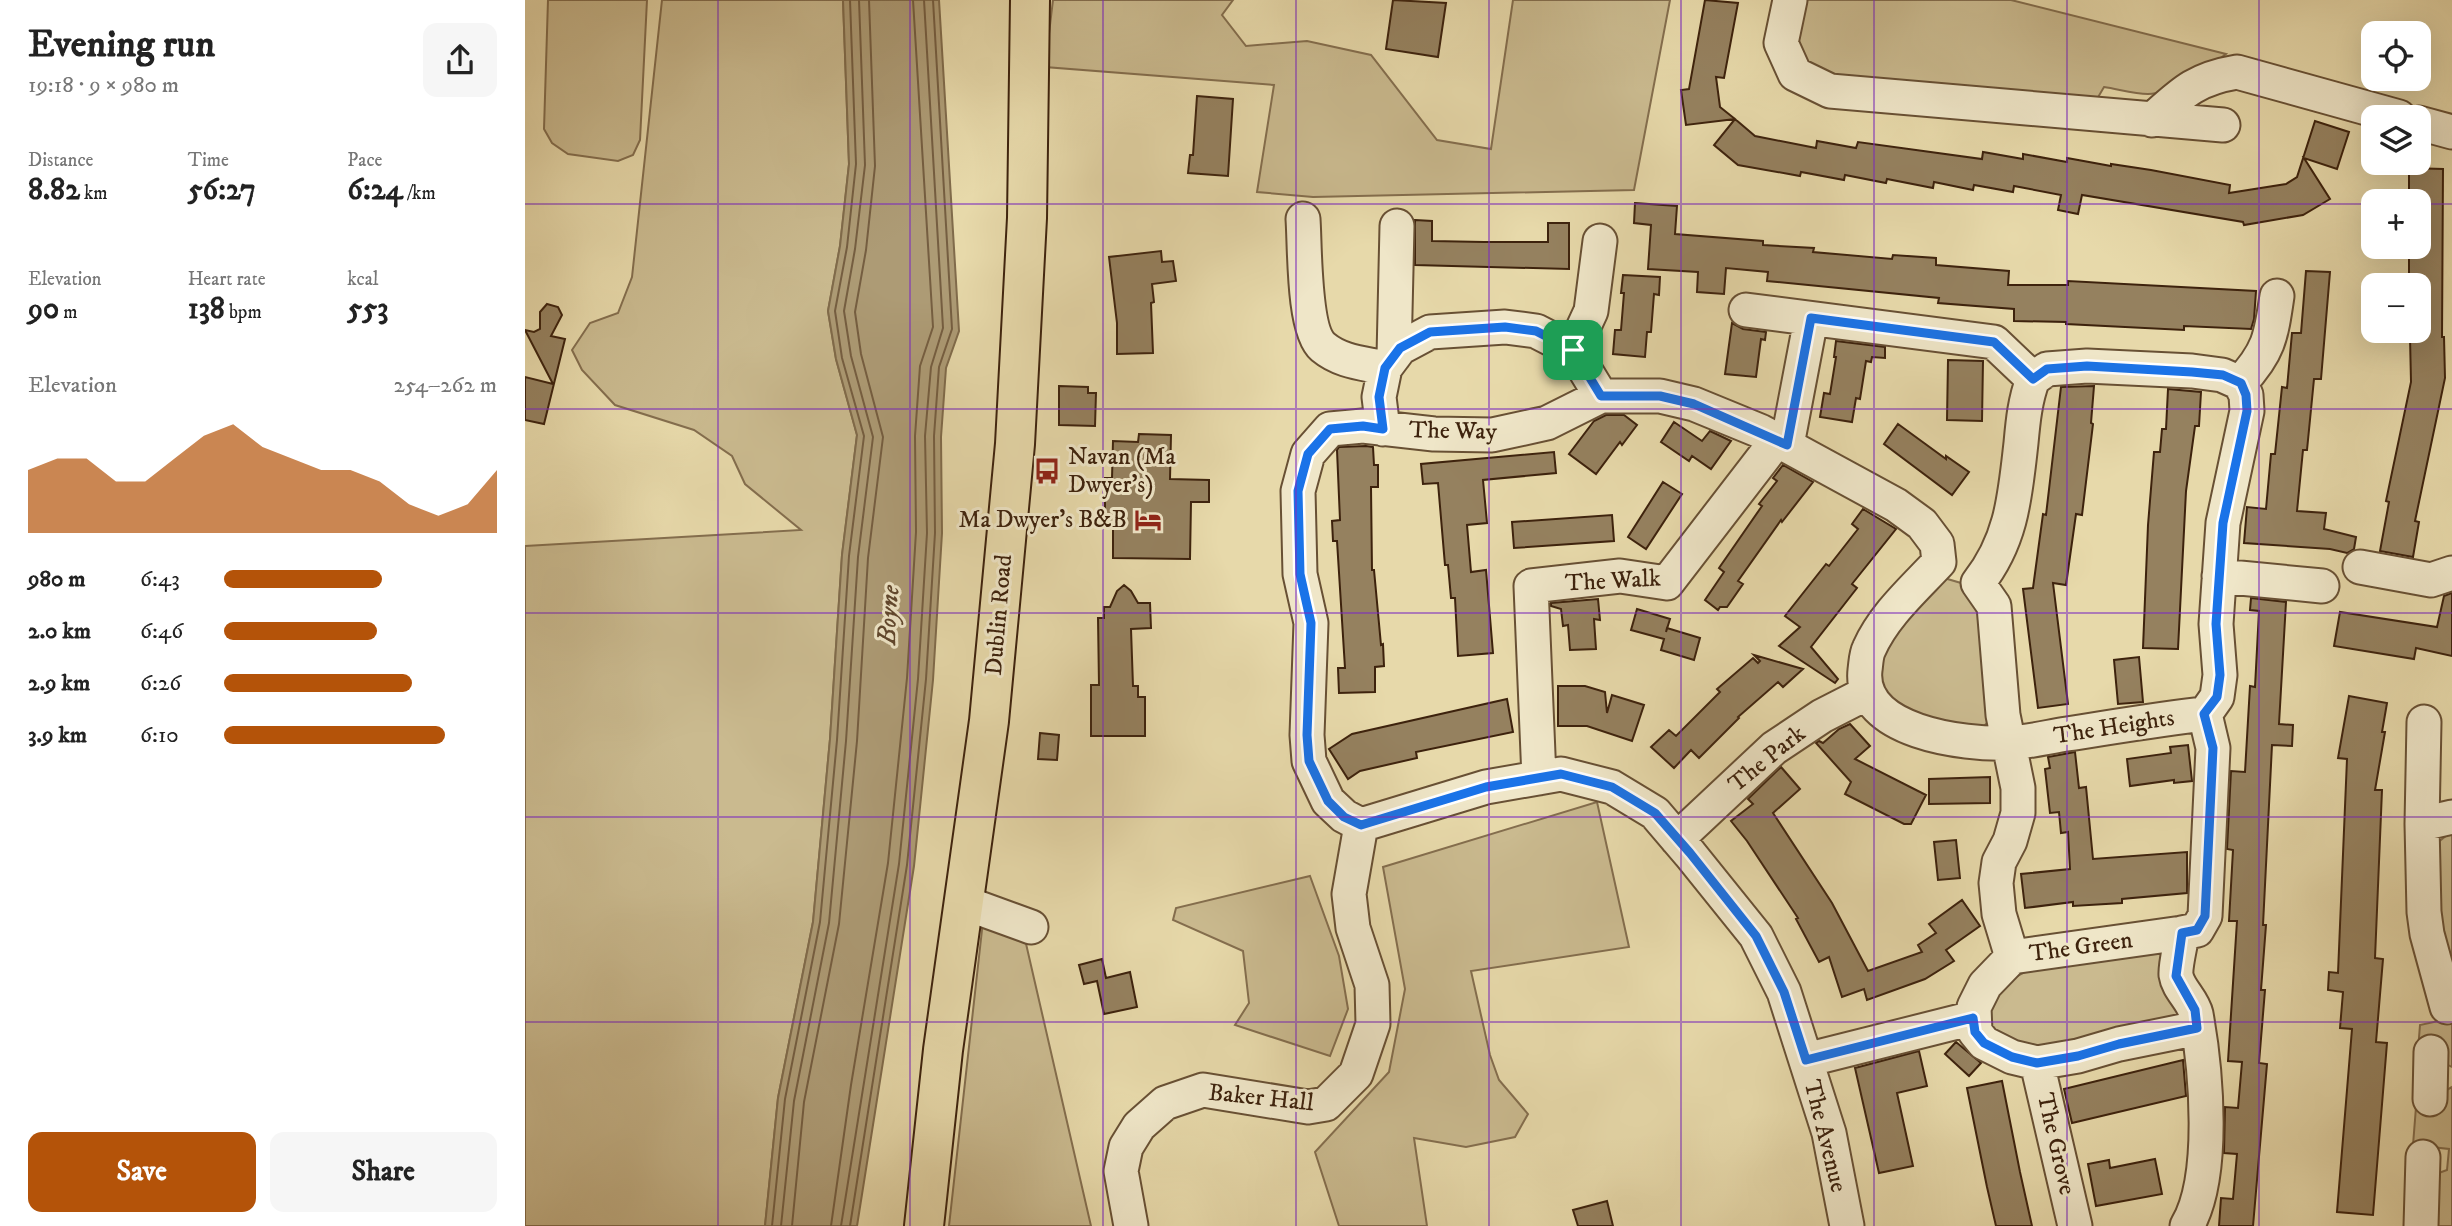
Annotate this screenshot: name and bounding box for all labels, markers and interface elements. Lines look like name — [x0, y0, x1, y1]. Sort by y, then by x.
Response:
text: Evening run — [28, 21, 215, 69]
map controls — [2361, 21, 2431, 343]
button: locate — [2361, 21, 2431, 91]
button: share — [423, 23, 497, 97]
text: 19:18 · 9 × 980 m — [28, 71, 179, 100]
button: layers — [2361, 105, 2431, 175]
text: Distance — [28, 149, 93, 172]
text: Time — [188, 149, 229, 172]
text: Pace — [347, 149, 382, 172]
text: 8.82 — [28, 172, 80, 209]
text: 56:27 — [188, 172, 256, 209]
text: 6:24 — [347, 172, 403, 209]
text: km — [80, 182, 108, 205]
text: /km — [403, 182, 436, 205]
button: + — [2361, 189, 2431, 259]
text: Elevation — [28, 268, 102, 291]
text: Heart rate — [188, 268, 266, 291]
text: kcal — [347, 268, 379, 291]
button: − — [2361, 273, 2431, 343]
text: 90 — [28, 291, 59, 328]
text: 138 — [188, 291, 225, 328]
text: 553 — [347, 291, 388, 328]
text: m — [59, 301, 77, 324]
text: bpm — [225, 301, 262, 324]
pin — [1543, 320, 1603, 380]
icon: arrive — [1554, 331, 1592, 369]
text: Elevation — [28, 371, 117, 400]
text: 254–262 m — [394, 371, 497, 400]
street label: The Way — [1409, 415, 1498, 447]
place label: Navan (Ma Dwyer's) — [1068, 442, 1176, 500]
bus stop icon: Navan (Ma Dwyer's) — [1032, 456, 1062, 486]
place label: Ma Dwyer's B&B — [958, 505, 1127, 535]
hotel icon: Ma Dwyer's B&B — [1133, 505, 1163, 535]
street label: Dublin Road — [979, 553, 1019, 677]
street label: The Walk — [1564, 564, 1662, 598]
text: 980 m — [28, 565, 86, 594]
text: 6:43 — [140, 565, 180, 594]
water label: Boyne — [870, 583, 908, 647]
text: 2.0 km — [28, 617, 91, 646]
text: 6:46 — [140, 617, 183, 646]
text: 2.9 km — [28, 669, 90, 698]
text: 6:26 — [140, 669, 181, 698]
street label: The Heights — [2052, 703, 2176, 751]
street label: The Park — [1722, 719, 1812, 799]
text: 3.9 km — [28, 721, 87, 750]
text: 6:10 — [140, 721, 179, 750]
street label: The Green — [2027, 925, 2135, 969]
street label: The Avenue — [1797, 1077, 1853, 1195]
street label: Baker Hall — [1207, 1078, 1316, 1119]
street label: The Grove — [2030, 1090, 2082, 1198]
button: Save — [28, 1132, 256, 1212]
button: Share — [270, 1132, 497, 1212]

